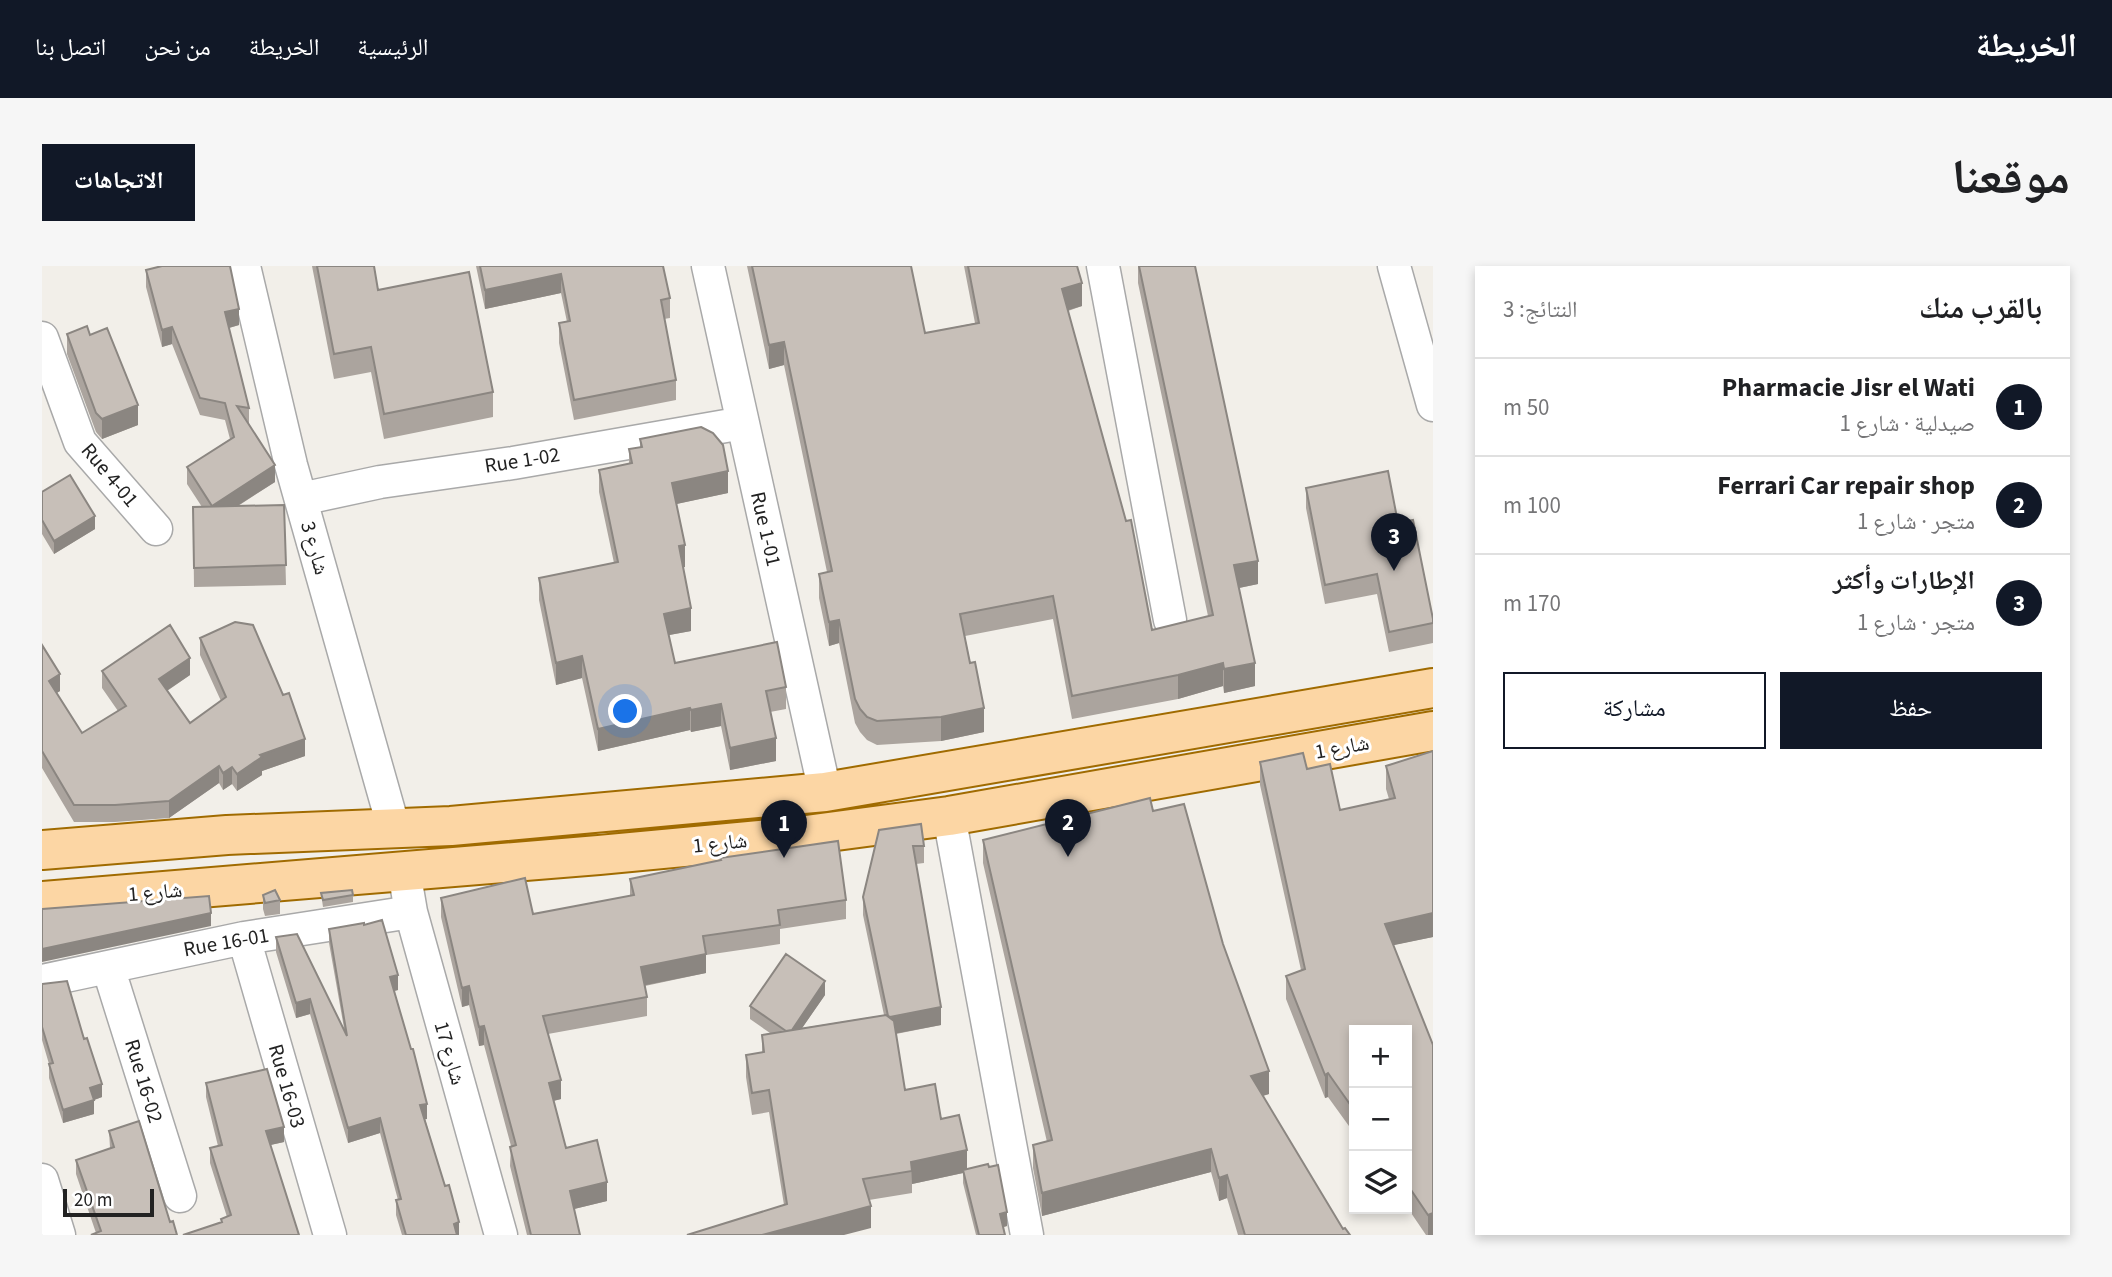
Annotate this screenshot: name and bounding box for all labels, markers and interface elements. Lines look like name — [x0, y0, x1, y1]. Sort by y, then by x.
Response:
text: الخريطة — [1976, 22, 2077, 69]
text: اتصل بنا — [35, 30, 106, 65]
text: من نحن — [144, 30, 211, 65]
text: الخريطة — [249, 30, 319, 65]
text: الرئيسية — [357, 30, 429, 65]
text: موقعنا — [1952, 143, 2070, 213]
button: الاتجاهات — [42, 144, 195, 221]
text: بالقرب منك — [1919, 287, 2042, 330]
text: النتائج: 3 — [1503, 293, 1578, 326]
text: Pharmacie Jisr el Wati — [1722, 369, 1975, 406]
text: 50 m — [1503, 391, 1550, 424]
text: 1 — [2013, 391, 2025, 424]
text: صيدلية · شارع 1 — [1840, 407, 1975, 440]
street label: Rue 4-01 — [74, 436, 146, 514]
street label: Rue 1-02 — [482, 439, 562, 481]
text: Ferrari Car repair shop — [1717, 467, 1975, 504]
street label: Rue 1-01 — [743, 489, 789, 569]
text: 100 m — [1503, 489, 1561, 522]
text: 2 — [2013, 489, 2025, 522]
text: متجر · شارع 1 — [1857, 505, 1975, 538]
pin: 3 — [1371, 513, 1417, 571]
street label: شارع 3 — [293, 518, 337, 578]
text: الإطارات وأكثر — [1833, 562, 1975, 599]
text: 170 m — [1503, 587, 1561, 620]
text: 3 — [2013, 587, 2025, 620]
text: متجر · شارع 1 — [1857, 606, 1975, 639]
button: مشاركة — [1503, 672, 1766, 749]
button: حفظ — [1780, 672, 2042, 749]
your location — [608, 694, 642, 728]
street label: شارع 1 — [1313, 727, 1371, 767]
pin: 2 — [1045, 799, 1091, 857]
pin: 1 — [761, 800, 807, 858]
street label: شارع 1 — [691, 825, 749, 861]
street label: شارع 1 — [127, 875, 183, 909]
street label: Rue 16-01 — [181, 920, 271, 964]
street label: شارع 17 — [427, 1018, 473, 1088]
map controls — [1349, 1025, 1412, 1214]
button: + — [1349, 1025, 1412, 1088]
street label: Rue 16-02 — [117, 1035, 171, 1127]
street label: Rue 16-03 — [261, 1040, 313, 1132]
button: − — [1349, 1088, 1412, 1151]
button: layers — [1349, 1151, 1412, 1214]
scale bar — [63, 1186, 154, 1218]
text: 20 m — [74, 1187, 112, 1214]

